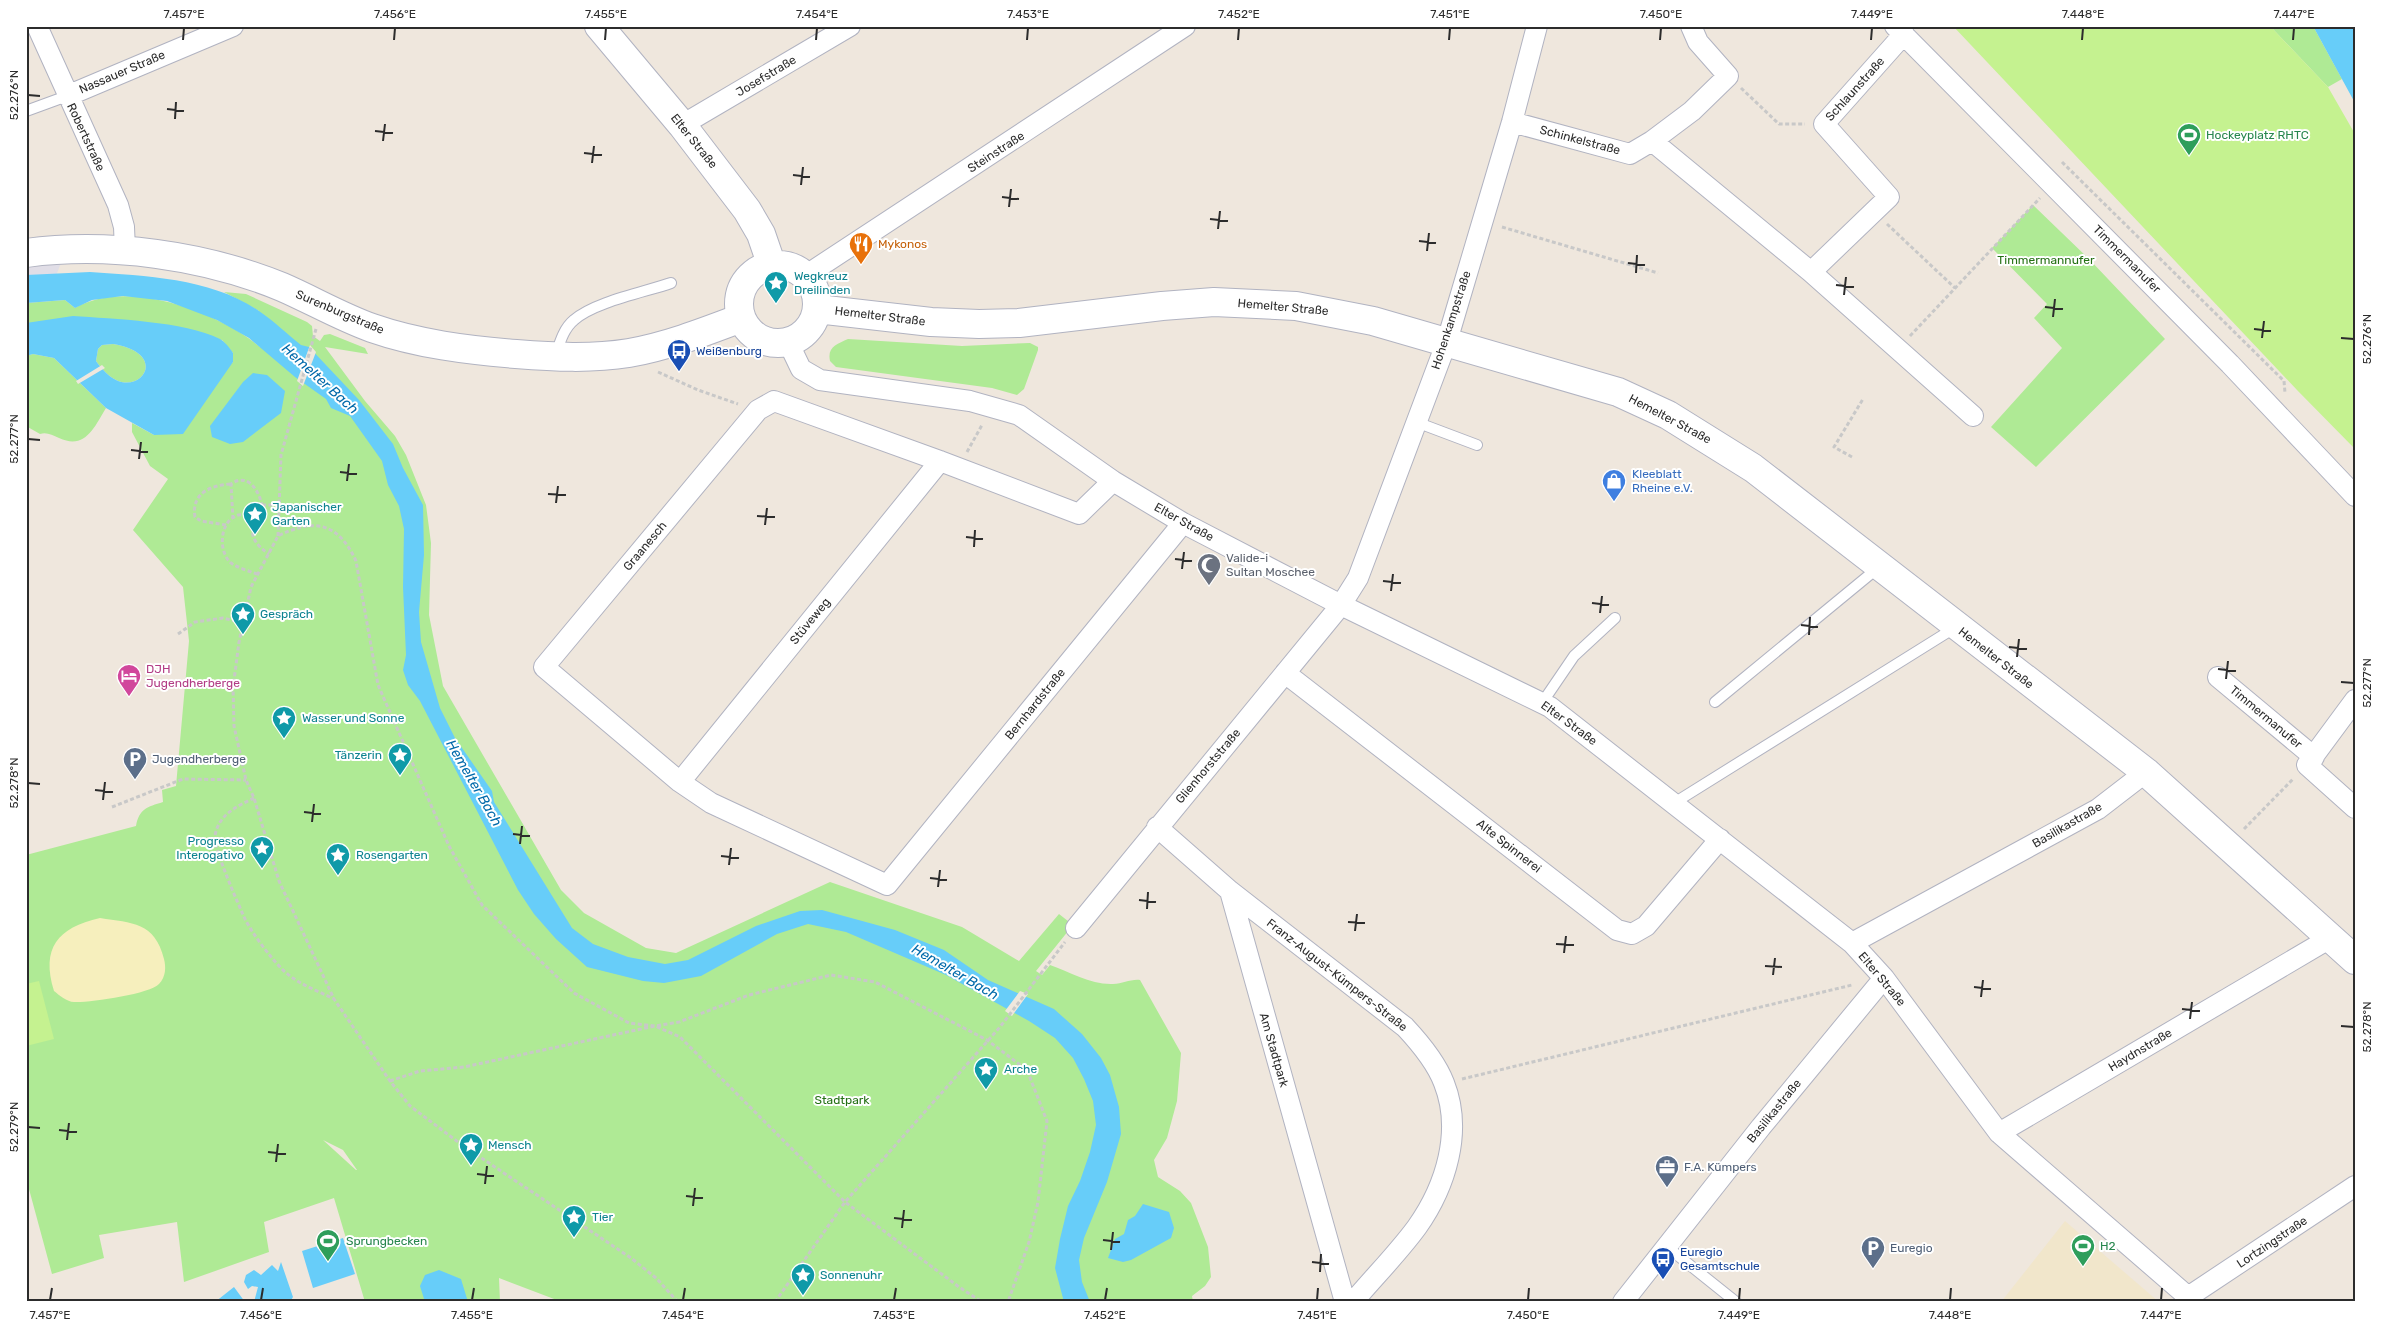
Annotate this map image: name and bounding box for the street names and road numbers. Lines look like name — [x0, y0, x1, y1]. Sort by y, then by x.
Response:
street label: Nassauer Straße — [77, 47, 167, 96]
street label: Josefstraße — [733, 52, 799, 99]
street label: Schlaunstraße — [1823, 54, 1888, 124]
street label: Robertstraße — [64, 101, 108, 173]
street label: Elter Straße — [668, 111, 720, 171]
street label: Schinkelstraße — [1538, 123, 1622, 158]
street label: Steinstraße — [965, 128, 1027, 175]
street label: Timmermanufer — [2090, 222, 2164, 296]
street label: Hohenkampstraße — [1428, 269, 1474, 371]
street label: Surenburgstraße — [294, 287, 387, 337]
street label: Hemelter Straße — [1237, 296, 1329, 318]
street label: Hemelter Straße — [834, 303, 926, 329]
street label: Hemelter Straße — [1626, 391, 1714, 447]
street label: Elter Straße — [1152, 500, 1216, 544]
street label: Graanesch — [620, 519, 670, 573]
street label: Stüveweg — [787, 595, 833, 647]
street label: Hemelter Straße — [1956, 624, 2036, 692]
street label: Bernhardstraße — [1002, 665, 1068, 743]
street label: Timmermanufer — [2227, 683, 2305, 752]
street label: Elter Straße — [1538, 698, 1600, 748]
street label: Glienhorststraße — [1173, 726, 1243, 806]
street label: Basilikastraße — [2030, 799, 2104, 851]
street label: Alte Spinnerei — [1474, 816, 1544, 876]
street label: Franz-August-Kümpers-Straße — [1264, 916, 1410, 1034]
street label: Elter Straße — [1855, 949, 1909, 1009]
street label: Am Stadtpark — [1257, 1011, 1292, 1090]
street label: Haydnstraße — [2106, 1025, 2175, 1074]
street label: Basilikastraße — [1744, 1076, 1804, 1146]
street label: Lortzingstraße — [2234, 1213, 2310, 1271]

